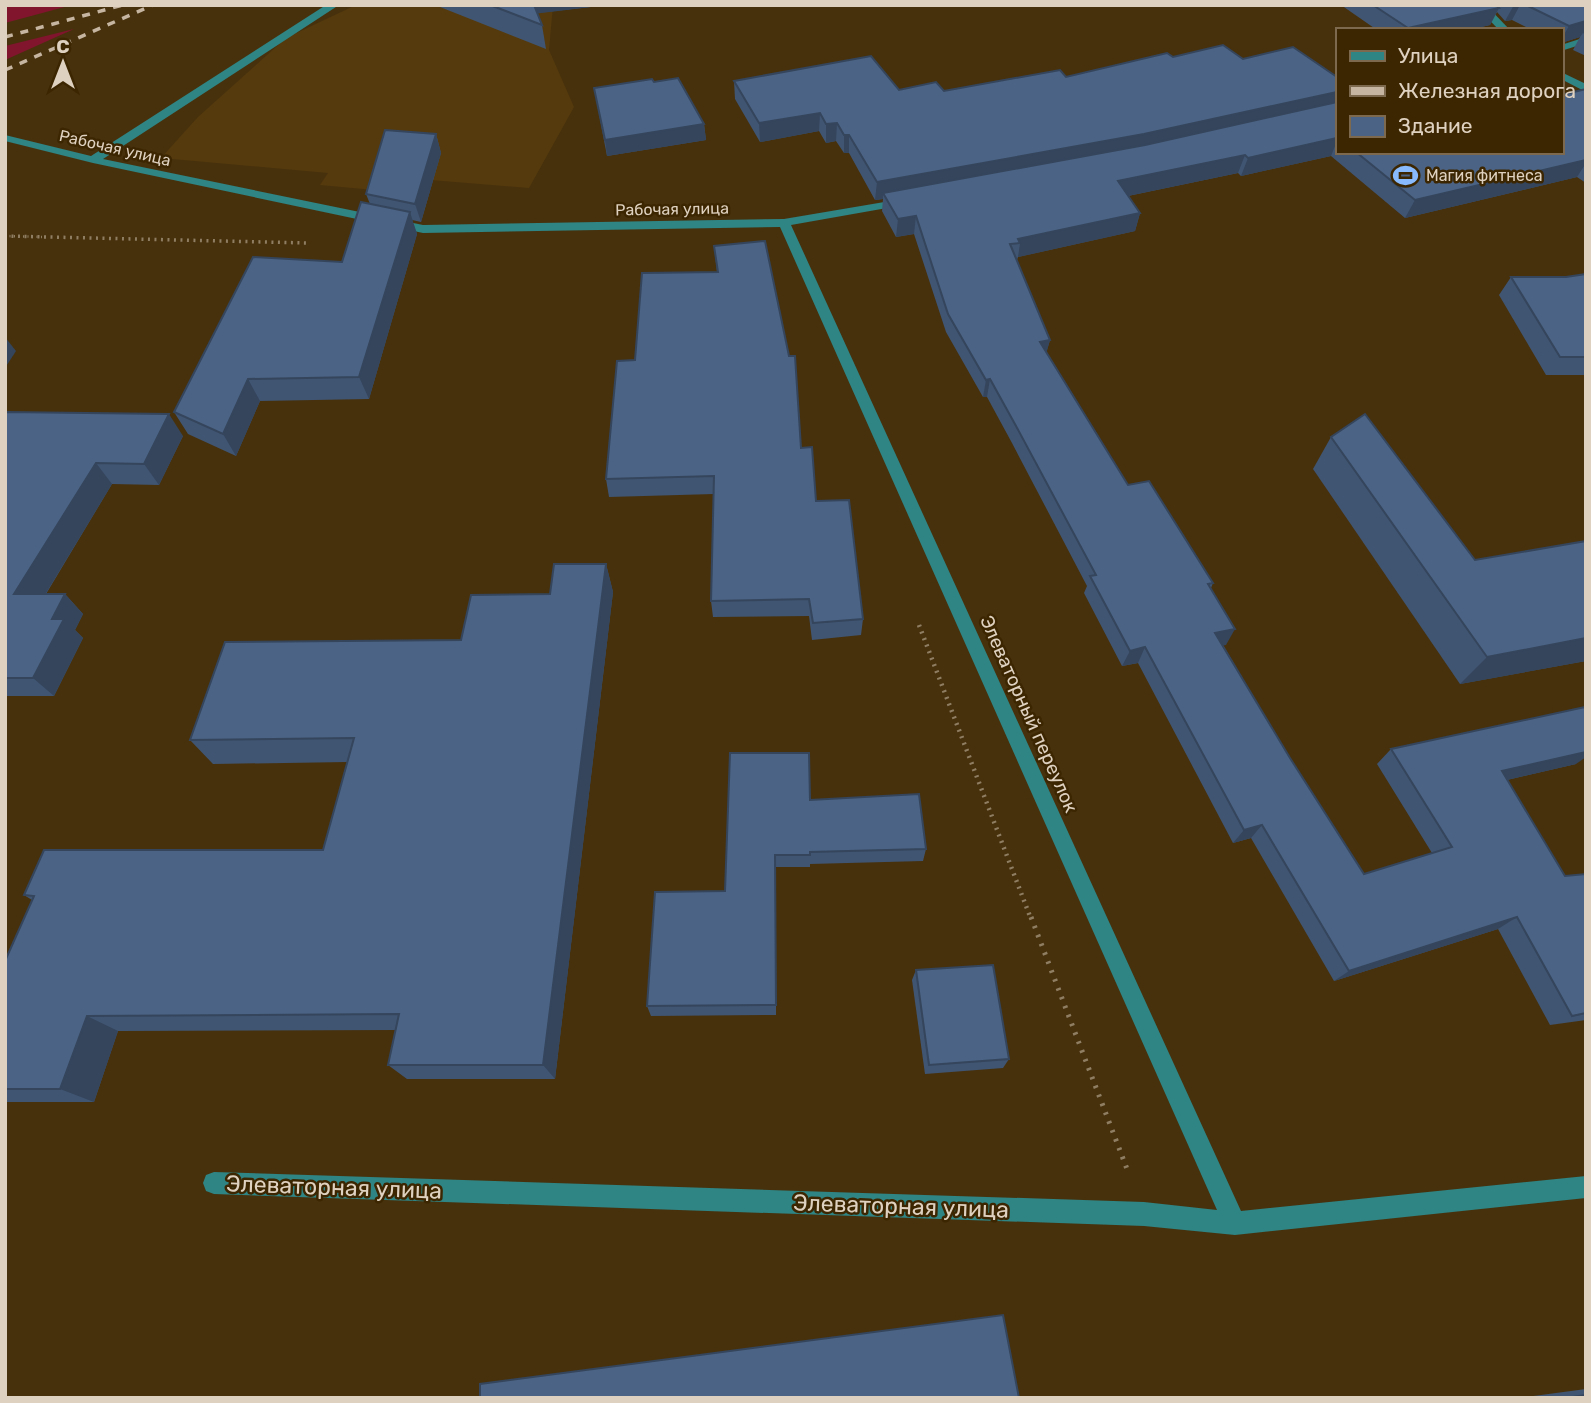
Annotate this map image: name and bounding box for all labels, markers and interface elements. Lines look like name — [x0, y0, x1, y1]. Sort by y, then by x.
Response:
north arrow — [28, 28, 98, 98]
legend — [1336, 28, 1563, 154]
text: С — [56, 35, 70, 58]
text: Улица — [1398, 43, 1458, 68]
text: Железная дорога — [1398, 78, 1576, 103]
text: Здание — [1398, 113, 1473, 138]
street label: Рабочая улица — [57, 126, 173, 170]
sports icon: Магия фитнеса — [1392, 161, 1420, 189]
place label: Магия фитнеса — [1426, 166, 1543, 185]
street label: Рабочая улица — [615, 199, 729, 219]
street label: Элеваторный переулок — [975, 612, 1083, 816]
street label: Элеваторная улица — [226, 1169, 442, 1205]
street label: Элеваторная улица — [793, 1188, 1009, 1224]

